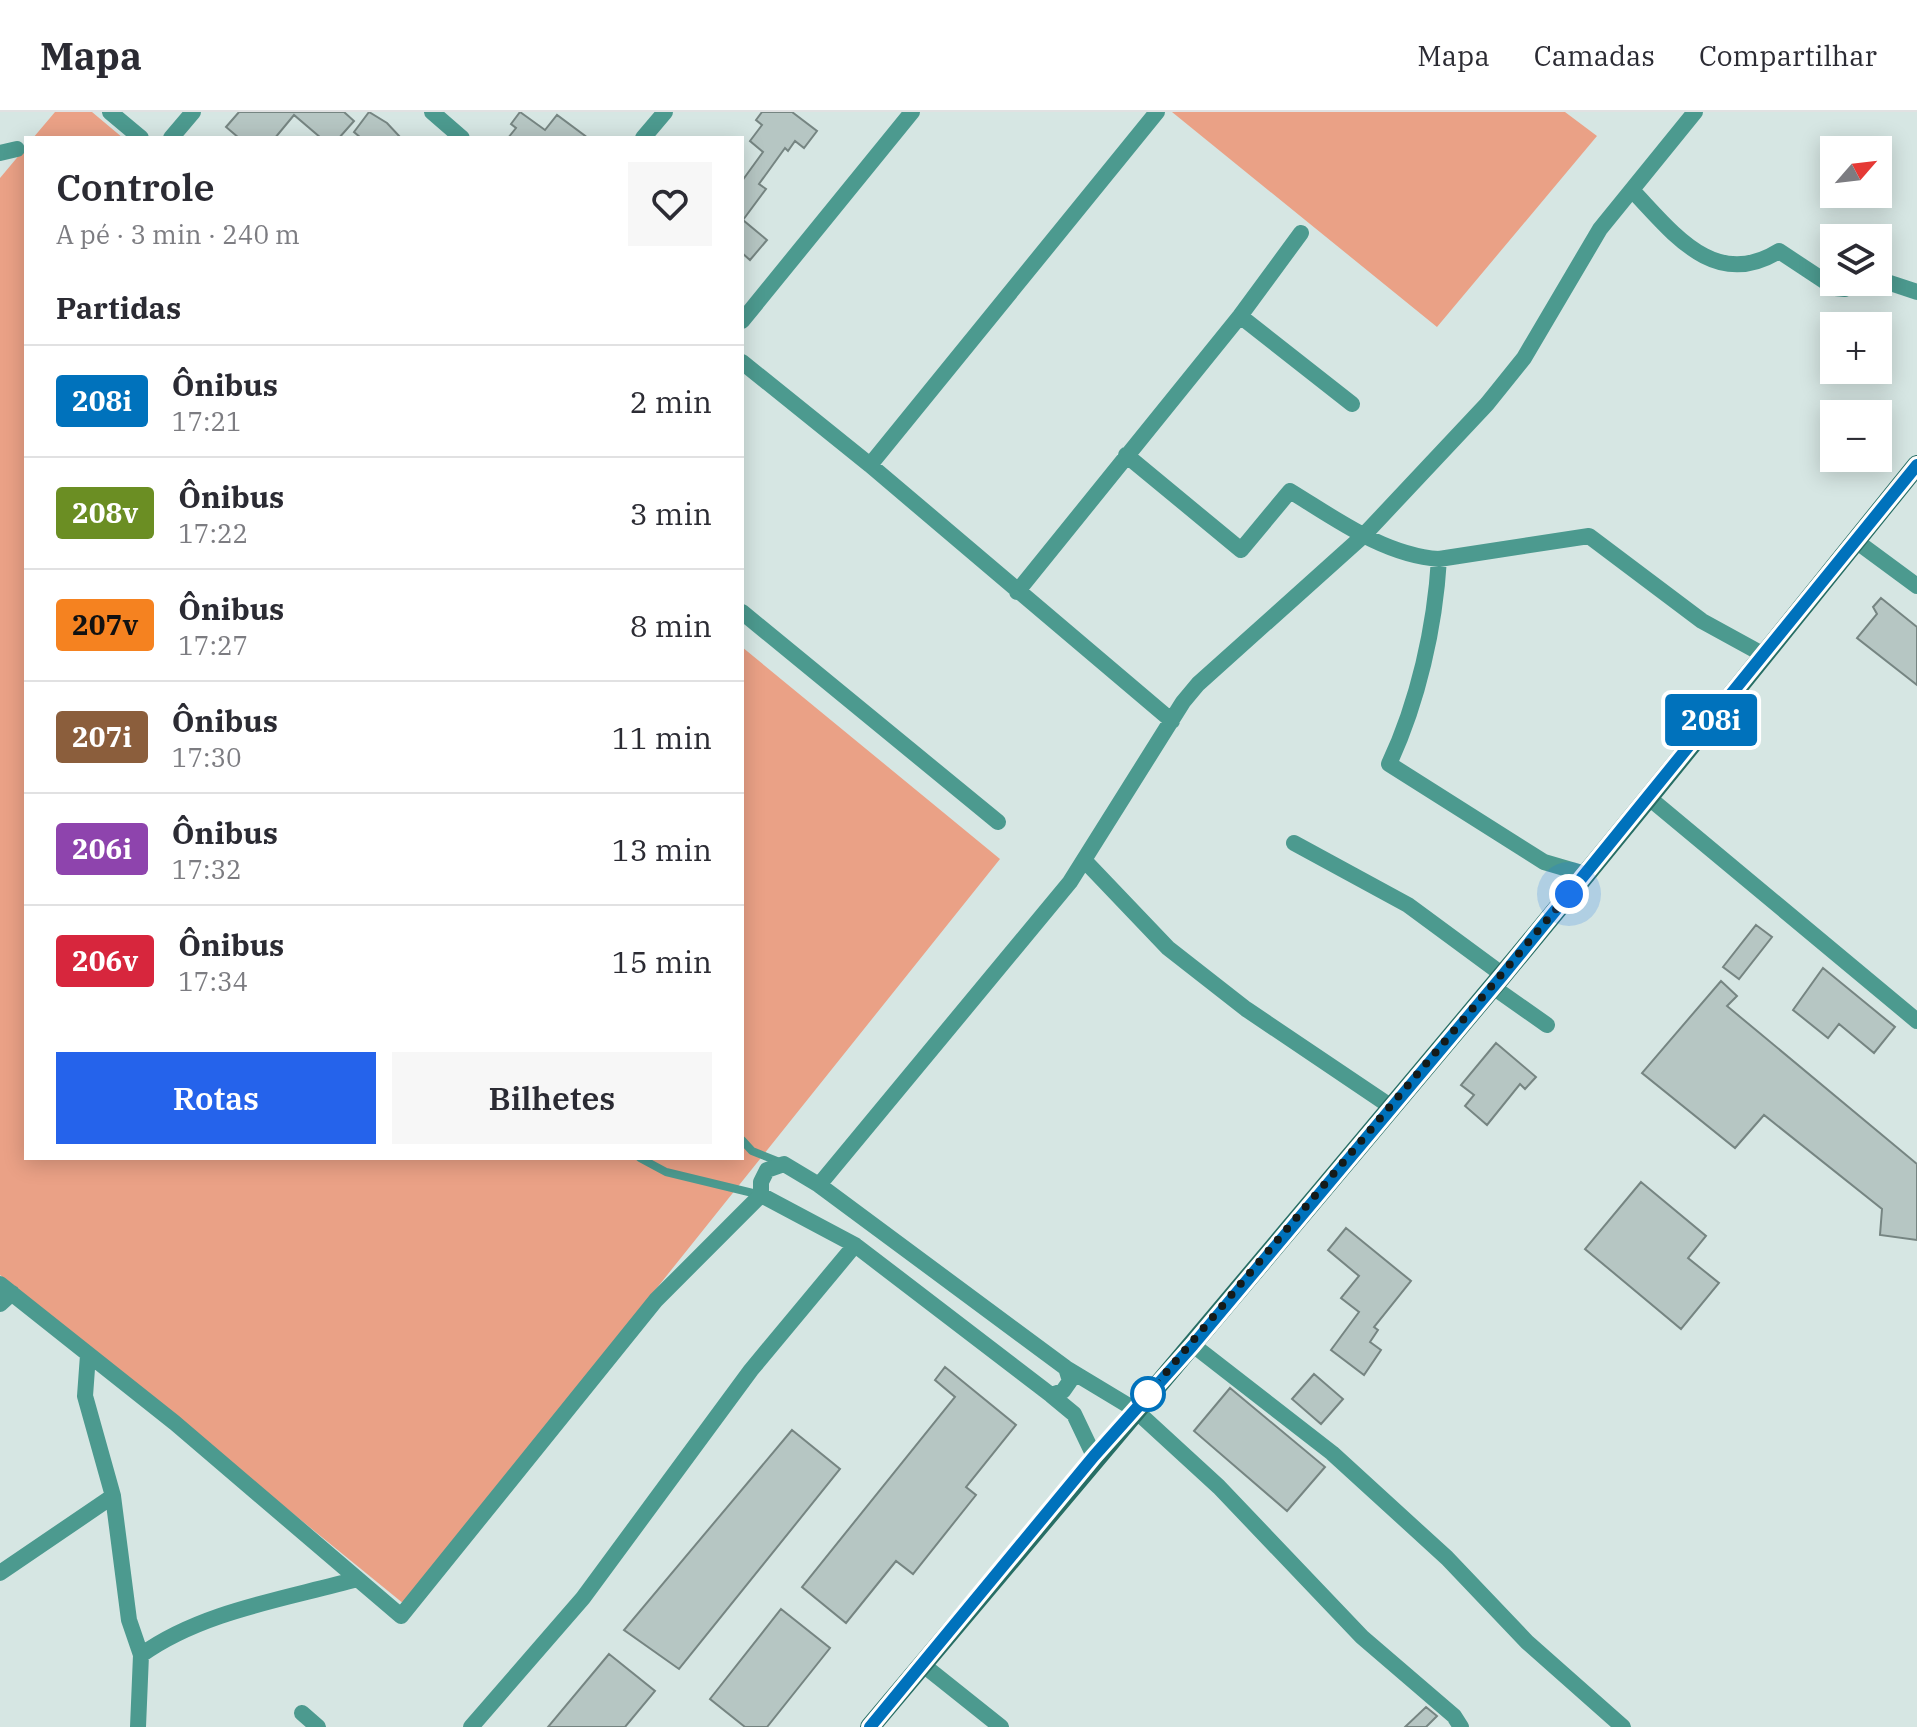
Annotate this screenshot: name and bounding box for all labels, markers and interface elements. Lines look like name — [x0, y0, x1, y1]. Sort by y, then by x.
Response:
text: Mapa — [40, 31, 142, 80]
text: Mapa — [1417, 37, 1490, 74]
text: Camadas — [1534, 37, 1655, 74]
text: Compartilhar — [1699, 37, 1877, 74]
north arrow — [1820, 136, 1892, 208]
map controls — [1820, 136, 1892, 472]
text: Controle — [56, 162, 215, 211]
button: heart — [628, 162, 712, 246]
text: A pé · 3 min · 240 m — [56, 217, 300, 251]
button: layers — [1820, 224, 1892, 296]
text: Partidas — [56, 288, 181, 327]
button: + — [1820, 312, 1892, 384]
text: Ônibus — [172, 365, 278, 404]
text: 208i — [72, 382, 132, 419]
text: 2 min — [630, 382, 712, 421]
button: − — [1820, 400, 1892, 472]
text: 17:21 — [172, 404, 242, 438]
text: Ônibus — [178, 477, 284, 516]
text: 208v — [72, 494, 138, 531]
text: 3 min — [630, 494, 712, 533]
text: 17:22 — [178, 516, 248, 550]
text: Ônibus — [178, 589, 284, 628]
text: 207v — [72, 606, 138, 643]
text: 8 min — [630, 606, 712, 645]
text: 17:27 — [178, 628, 248, 662]
line badge: 208i — [1655, 694, 1767, 746]
text: Ônibus — [172, 701, 278, 740]
text: 208i — [1681, 701, 1741, 738]
text: 207i — [72, 718, 132, 755]
text: 11 min — [612, 718, 712, 757]
text: 17:30 — [172, 740, 242, 774]
text: Ônibus — [172, 813, 278, 852]
text: 206i — [72, 830, 132, 867]
text: 13 min — [612, 830, 712, 869]
text: 17:32 — [172, 852, 242, 886]
your location — [1549, 874, 1589, 914]
text: Ônibus — [178, 925, 284, 964]
text: 206v — [72, 942, 138, 979]
text: 15 min — [612, 942, 712, 981]
text: 17:34 — [178, 964, 248, 998]
button: Rotas — [56, 1052, 376, 1144]
button: Bilhetes — [392, 1052, 712, 1144]
unlabelled marker — [1131, 1377, 1165, 1411]

